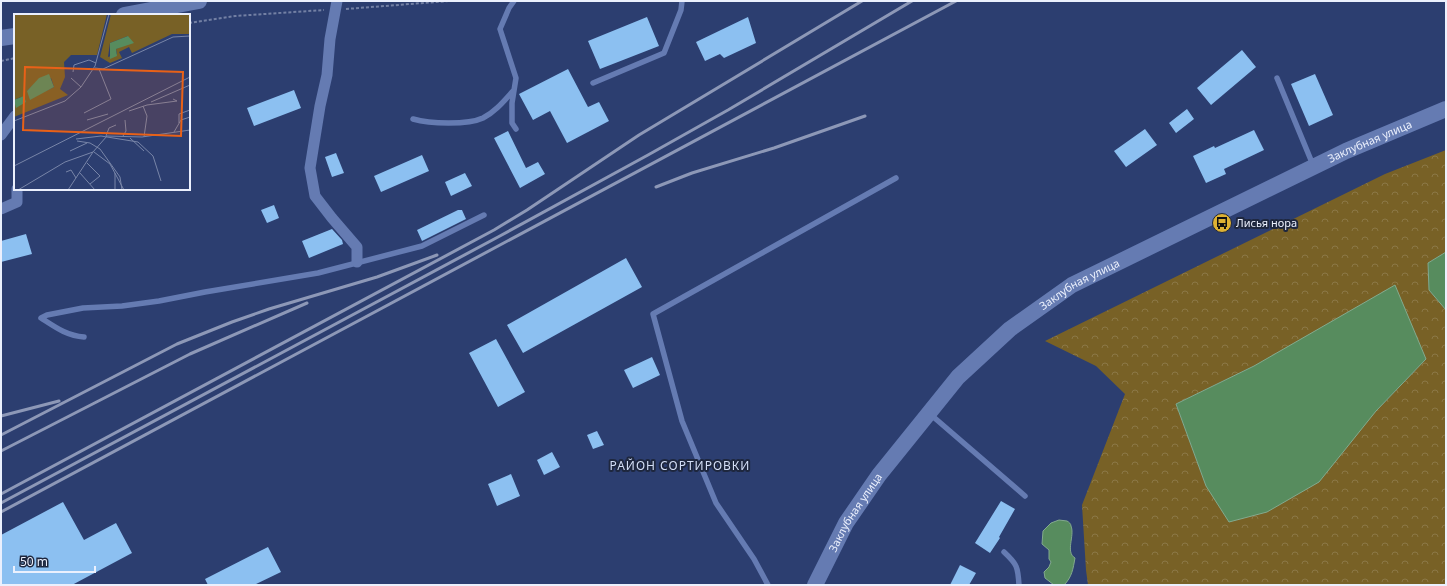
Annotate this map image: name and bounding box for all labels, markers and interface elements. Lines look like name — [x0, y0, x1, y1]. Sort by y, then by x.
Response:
inset map — [14, 14, 190, 190]
street label: Заклубная улица — [1325, 116, 1414, 166]
bus stop icon: Лисья нора — [1211, 212, 1233, 234]
place label: Лисья нора — [1236, 215, 1297, 230]
street label: Заклубная улица — [1036, 255, 1122, 313]
district label: РАЙОН СОРТИРОВКИ — [610, 457, 750, 474]
street label: Заклубная улица — [825, 470, 885, 554]
scale bar — [14, 548, 95, 574]
text: 50 m — [20, 553, 48, 570]

